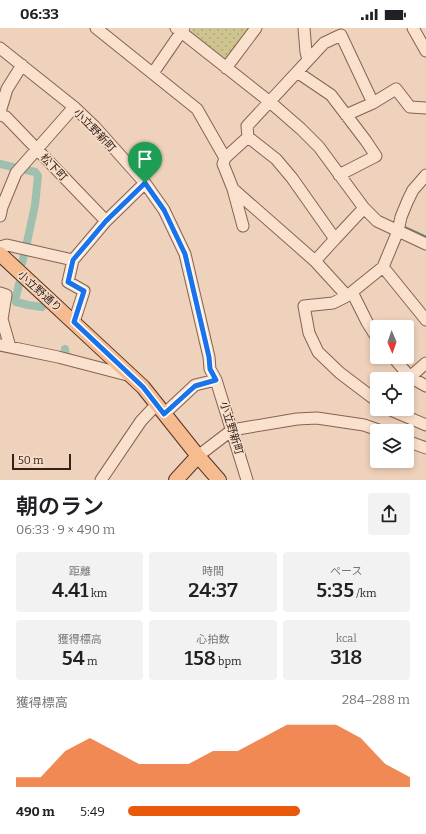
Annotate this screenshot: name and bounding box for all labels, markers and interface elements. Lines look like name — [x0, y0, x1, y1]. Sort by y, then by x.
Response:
text: 06:33 — [20, 5, 59, 23]
street label: 小立野新町 — [71, 106, 118, 155]
pin — [128, 142, 162, 183]
icon: arrive — [134, 148, 156, 170]
street label: 松下町 — [38, 151, 70, 184]
street label: 小立野通り — [15, 268, 64, 315]
north arrow — [370, 320, 414, 364]
map controls — [370, 320, 414, 468]
button: locate — [370, 372, 414, 416]
street label: 小立野新町 — [217, 400, 246, 456]
button: layers — [370, 424, 414, 468]
scale bar — [12, 452, 71, 471]
text: 50 m — [18, 454, 44, 467]
text: 朝のラン — [16, 493, 104, 520]
button: share — [368, 493, 410, 535]
text: 06:33 · 9 × 490 m — [16, 522, 115, 537]
text: 距離 — [69, 565, 91, 578]
text: 時間 — [202, 565, 224, 578]
text: ペース — [330, 565, 363, 578]
text: 4.41 — [52, 578, 89, 602]
text: 24:37 — [188, 578, 238, 602]
text: 5:35 — [316, 578, 354, 602]
text: km — [89, 587, 107, 600]
text: /km — [354, 587, 376, 600]
text: kcal — [336, 632, 357, 645]
text: 獲得標高 — [58, 633, 102, 646]
text: 心拍数 — [196, 633, 229, 646]
text: 318 — [330, 645, 362, 669]
text: 54 — [62, 646, 85, 670]
text: 158 — [184, 646, 216, 670]
text: m — [85, 655, 97, 668]
text: bpm — [216, 655, 241, 668]
text: 284–288 m — [342, 692, 410, 707]
text: 獲得標高 — [16, 695, 68, 710]
text: 490 m — [16, 804, 55, 819]
text: 5:49 — [80, 804, 105, 819]

